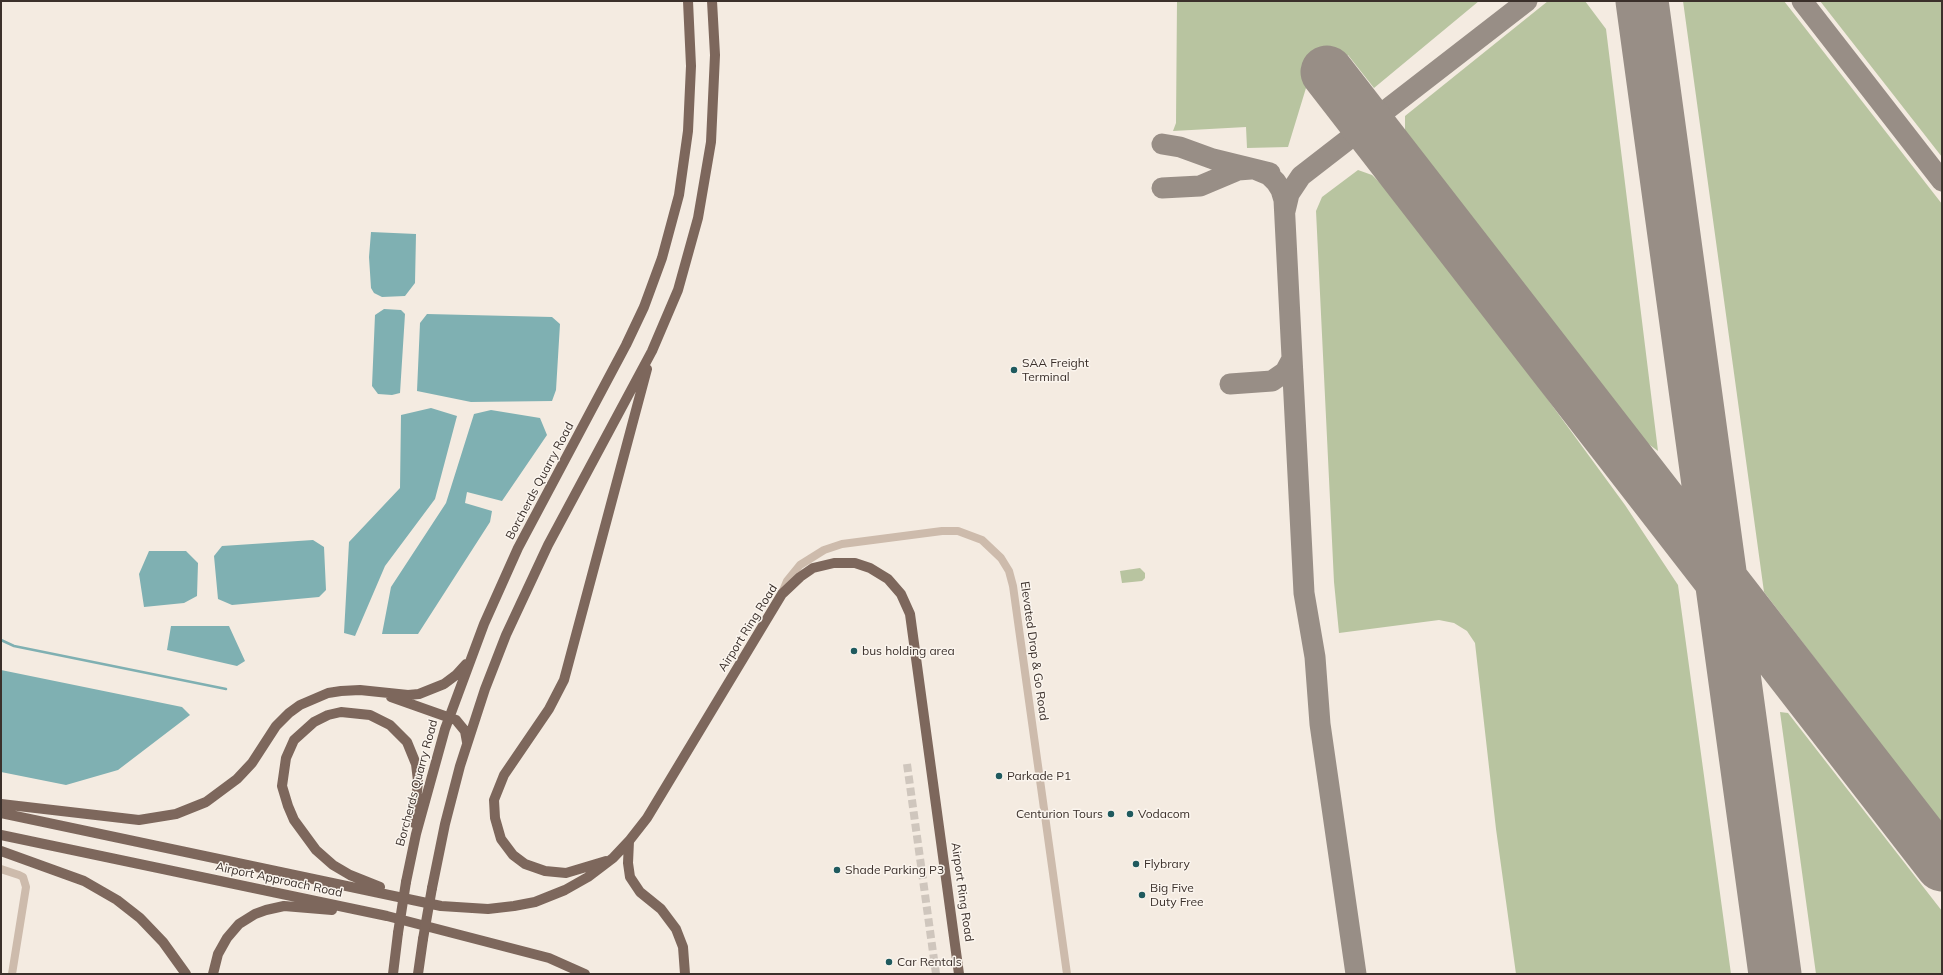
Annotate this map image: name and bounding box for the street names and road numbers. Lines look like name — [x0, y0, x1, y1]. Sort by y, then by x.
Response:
street label: Borcherds Quarry Road — [503, 420, 577, 542]
street label: Elevated Drop & Go Road — [1017, 580, 1051, 722]
street label: Airport Ring Road — [715, 582, 781, 674]
street label: Borcherds Quarry Road — [393, 718, 441, 848]
street label: Airport Ring Road — [948, 841, 976, 943]
street label: Airport Approach Road — [214, 860, 344, 900]

